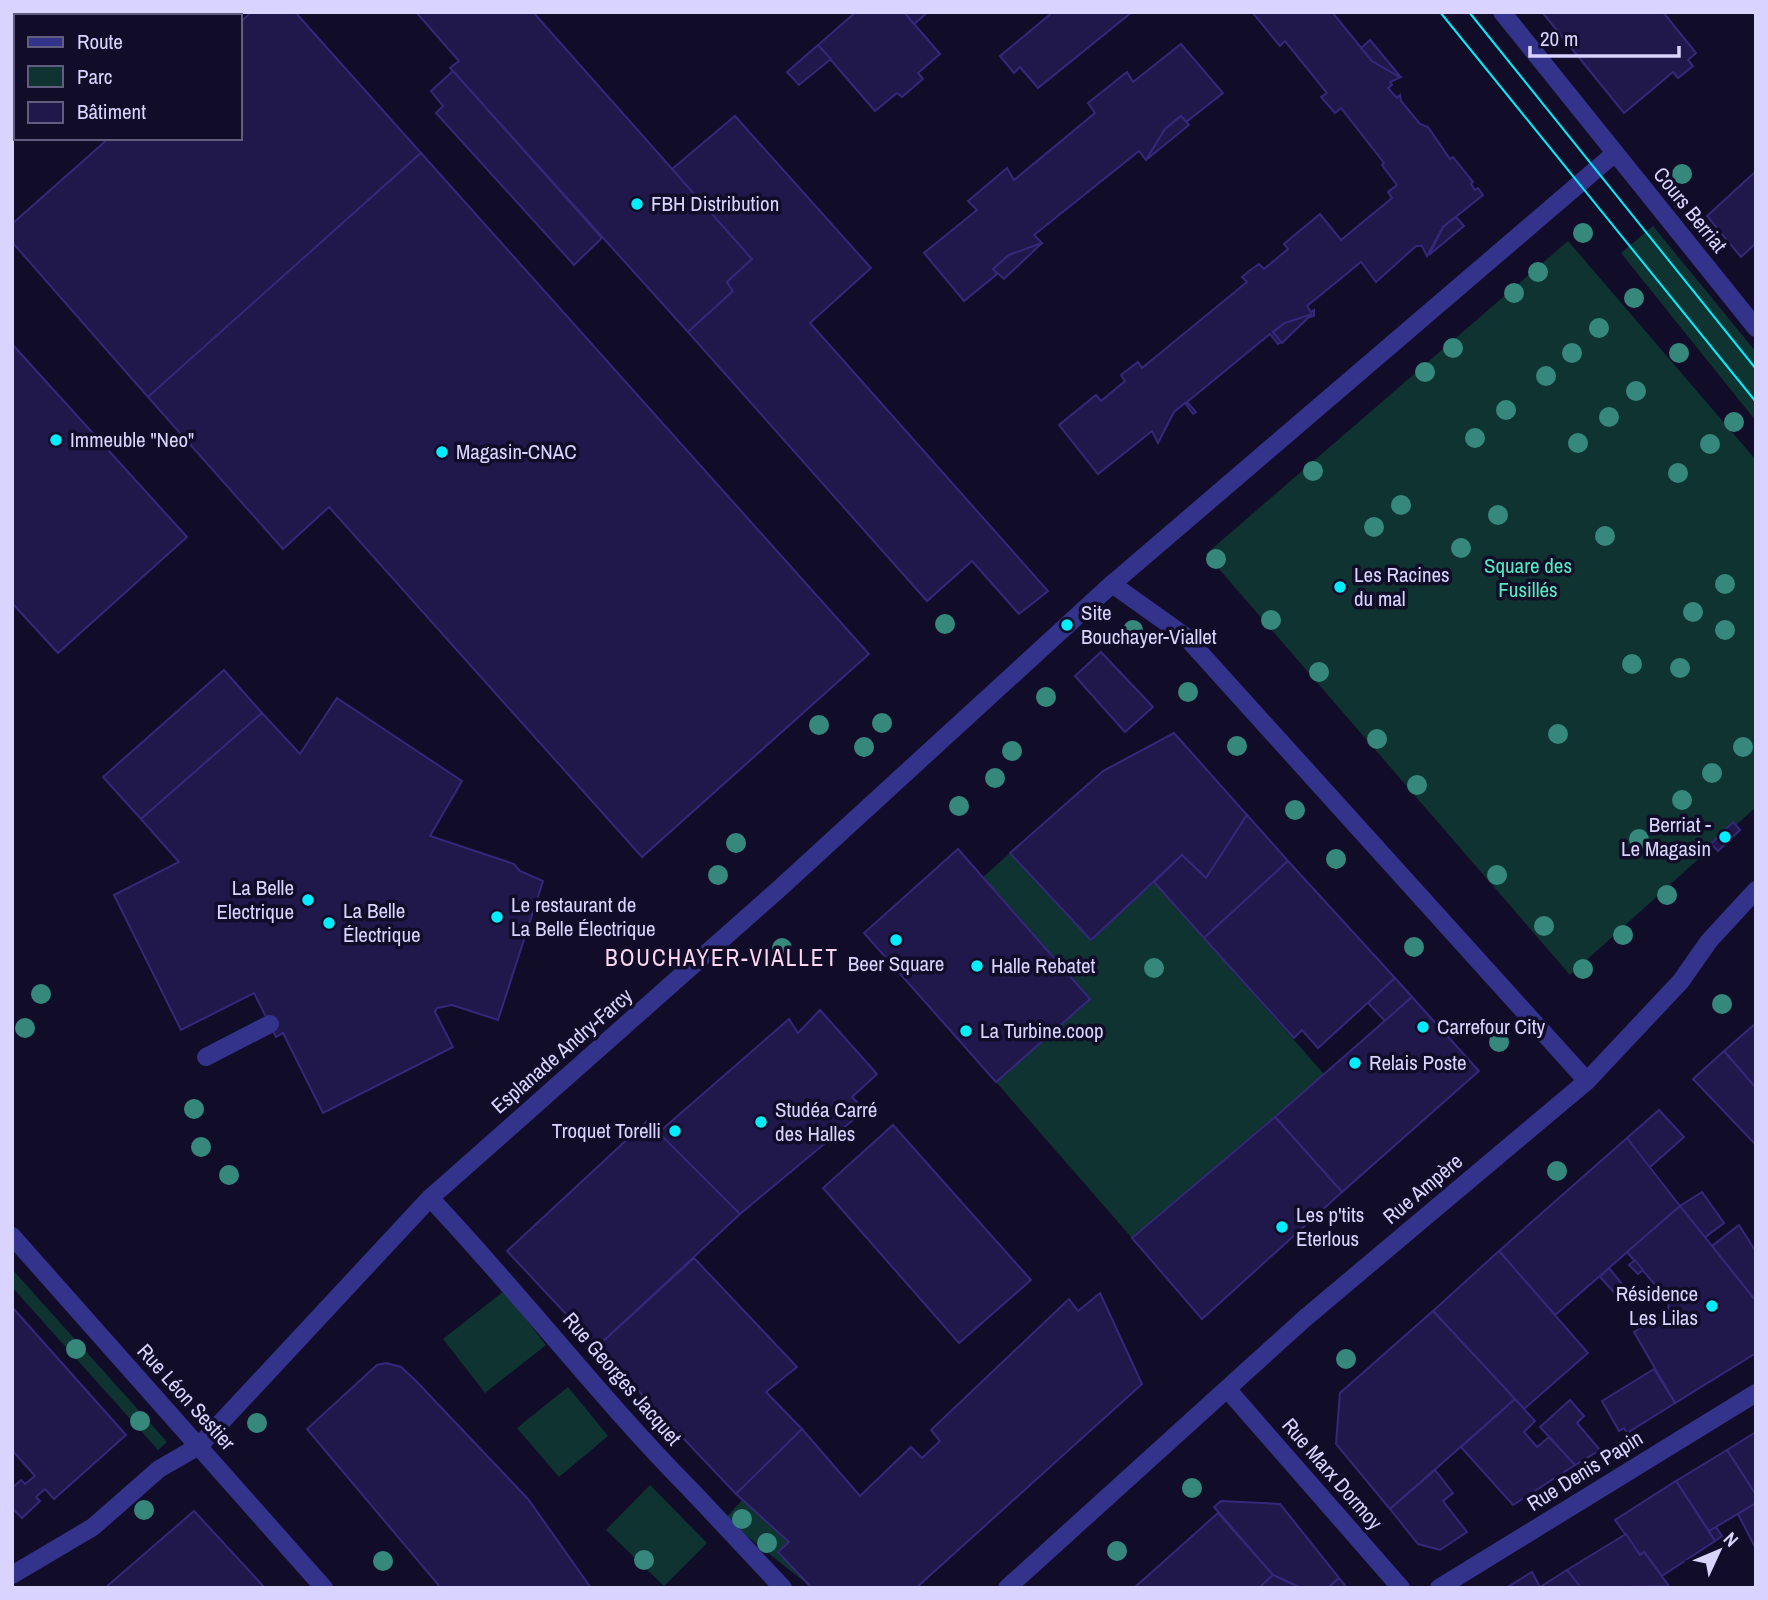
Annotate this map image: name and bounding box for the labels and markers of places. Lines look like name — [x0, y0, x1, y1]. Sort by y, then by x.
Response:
place label: FBH Distribution — [651, 189, 779, 218]
marker: FBH Distribution — [629, 196, 645, 212]
place label: Immeuble "Neo" — [70, 425, 194, 454]
marker: Immeuble "Neo" — [48, 432, 64, 448]
place label: Magasin-CNAC — [456, 437, 577, 466]
marker: Magasin-CNAC — [434, 444, 450, 460]
place label: Les Racines du mal — [1354, 560, 1450, 613]
marker: Les Racines du mal — [1332, 579, 1348, 595]
place label: Site Bouchayer-Viallet — [1081, 598, 1217, 651]
marker: Site Bouchayer-Viallet — [1059, 617, 1075, 633]
place label: Berriat - Le Magasin — [1621, 810, 1711, 863]
marker: Berriat - Le Magasin — [1717, 829, 1733, 845]
place label: La Belle Electrique — [216, 873, 294, 926]
place label: Le restaurant de La Belle Électrique — [511, 890, 656, 943]
marker: La Belle Electrique — [300, 892, 316, 908]
place label: La Belle Électrique — [343, 896, 421, 949]
marker: Le restaurant de La Belle Électrique — [489, 909, 505, 925]
marker: La Belle Électrique — [321, 915, 337, 931]
marker: Beer Square — [888, 932, 904, 948]
place label: Beer Square — [848, 949, 944, 978]
place label: Halle Rebatet — [991, 951, 1096, 980]
marker: Halle Rebatet — [969, 958, 985, 974]
place label: Carrefour City — [1437, 1012, 1546, 1041]
place label: La Turbine.coop — [980, 1016, 1104, 1045]
marker: Carrefour City — [1415, 1019, 1431, 1035]
marker: La Turbine.coop — [958, 1023, 974, 1039]
place label: Relais Poste — [1369, 1048, 1467, 1077]
marker: Relais Poste — [1347, 1055, 1363, 1071]
place label: Studéa Carré des Halles — [775, 1095, 877, 1148]
marker: Studéa Carré des Halles — [753, 1114, 769, 1130]
place label: Troquet Torelli — [552, 1116, 661, 1145]
marker: Troquet Torelli — [667, 1123, 683, 1139]
place label: Les p'tits Eterlous — [1296, 1200, 1364, 1253]
marker: Les p'tits Eterlous — [1274, 1219, 1290, 1235]
place label: Résidence Les Lilas — [1616, 1279, 1698, 1332]
marker: Résidence Les Lilas — [1704, 1298, 1720, 1314]

